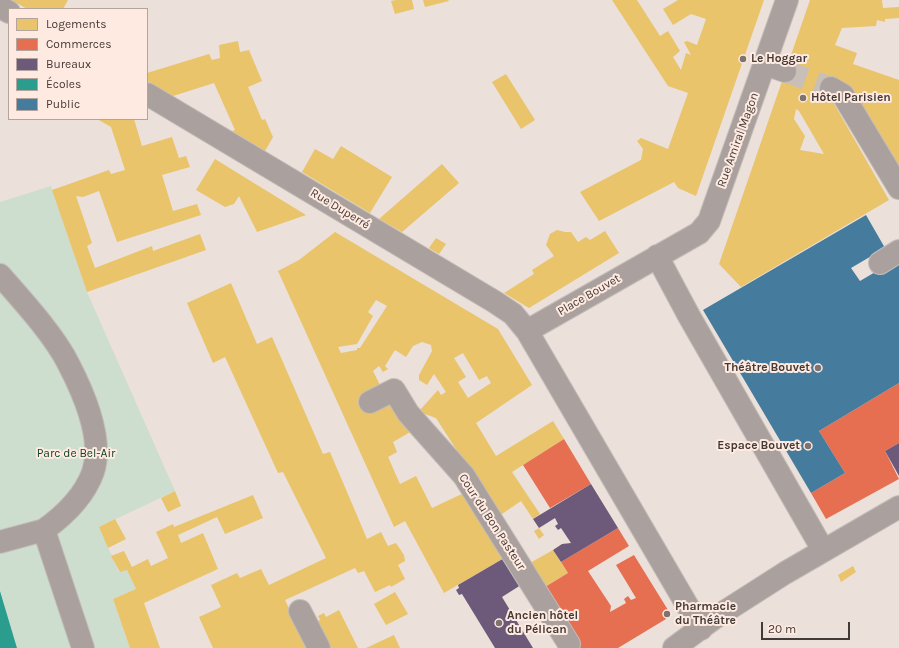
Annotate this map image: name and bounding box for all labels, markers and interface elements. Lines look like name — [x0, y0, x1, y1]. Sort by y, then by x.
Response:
legend — [8, 8, 148, 120]
text: Logements — [46, 17, 107, 31]
text: Commerces — [46, 37, 112, 51]
place label: Le Hoggar — [751, 52, 807, 66]
marker: Le Hoggar — [738, 54, 748, 64]
text: Bureaux — [46, 57, 91, 71]
text: Écoles — [46, 77, 81, 91]
street label: Rue Amiral Magon — [714, 91, 762, 189]
place label: Hôtel Parisien — [811, 91, 891, 105]
marker: Hôtel Parisien — [798, 93, 808, 103]
text: Public — [46, 97, 80, 111]
street label: Rue Duperré — [308, 186, 372, 232]
street label: Place Bouvet — [555, 271, 623, 319]
place label: Théâtre Bouvet — [725, 361, 810, 375]
marker: Théâtre Bouvet — [813, 363, 823, 373]
place label: Espace Bouvet — [717, 439, 800, 453]
marker: Espace Bouvet — [803, 441, 813, 451]
park label: Parc de Bel-Air — [37, 447, 115, 461]
street label: Cour du Bon Pasteur — [456, 471, 528, 573]
place label: Pharmacie du Théâtre — [675, 600, 736, 628]
place label: Ancien hôtel du Pélican — [507, 609, 578, 637]
marker: Pharmacie du Théâtre — [662, 609, 672, 619]
scale bar — [763, 614, 852, 640]
marker: Ancien hôtel du Pélican — [494, 618, 504, 628]
text: 20 m — [768, 622, 796, 636]

